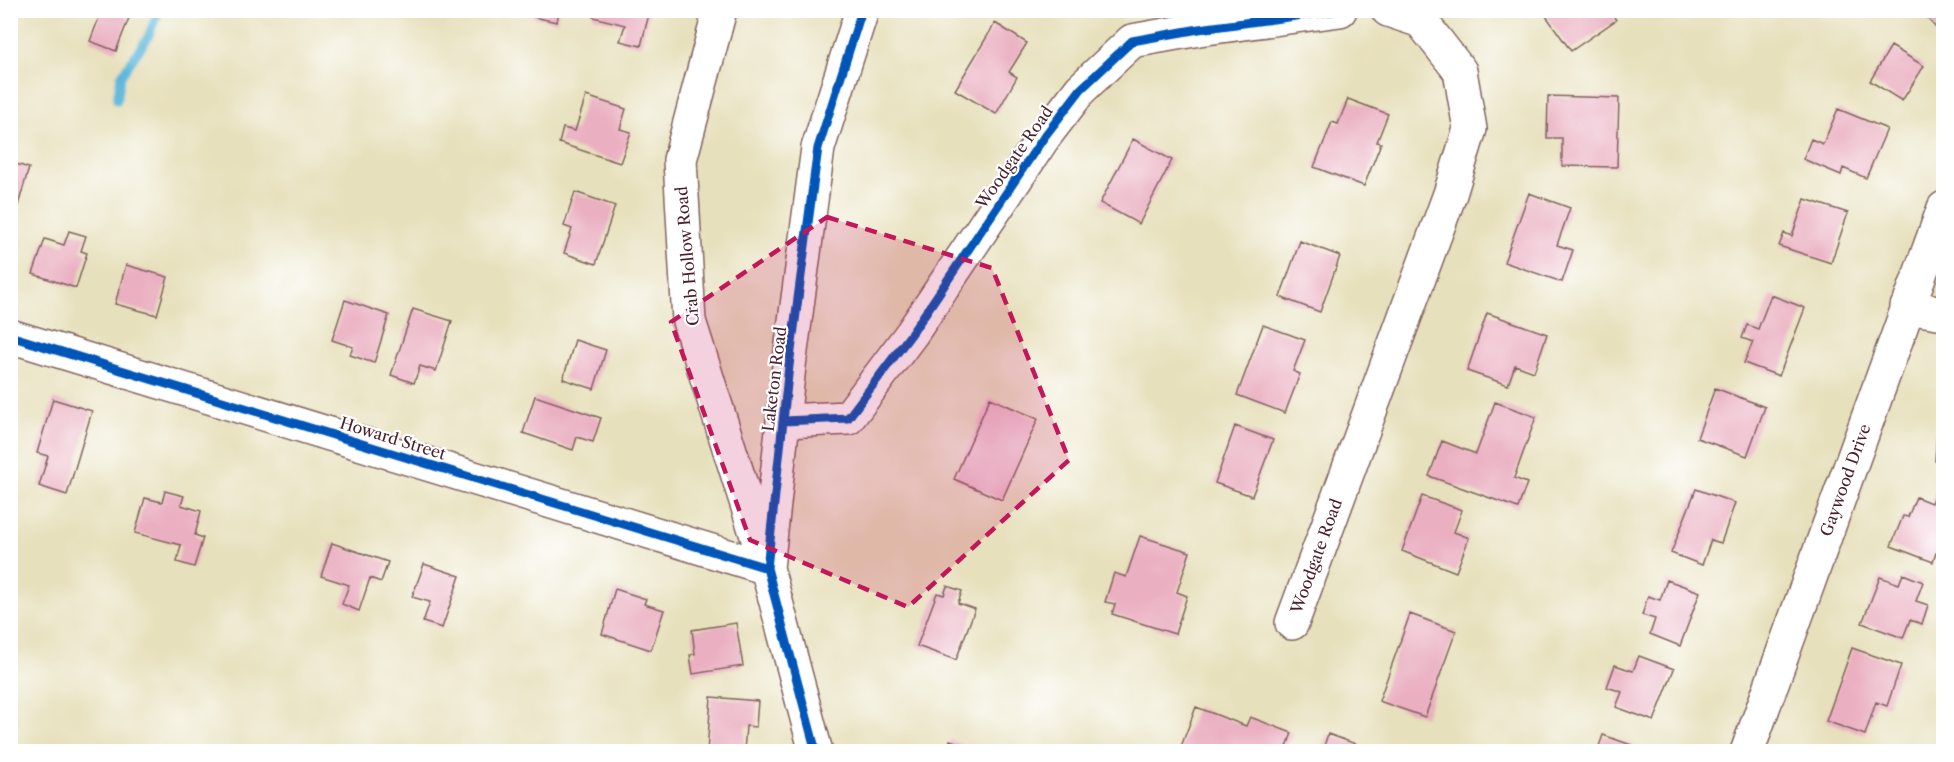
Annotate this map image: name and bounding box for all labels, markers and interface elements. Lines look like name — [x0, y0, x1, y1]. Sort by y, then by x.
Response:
street label: Woodgate Road — [971, 102, 1057, 213]
street label: Crab Hollow Road — [671, 185, 703, 327]
street label: Laketon Road — [758, 325, 790, 433]
street label: Howard Street — [338, 412, 449, 464]
street label: Gaywood Drive — [1815, 421, 1875, 539]
street label: Woodgate Road — [1286, 496, 1346, 617]

